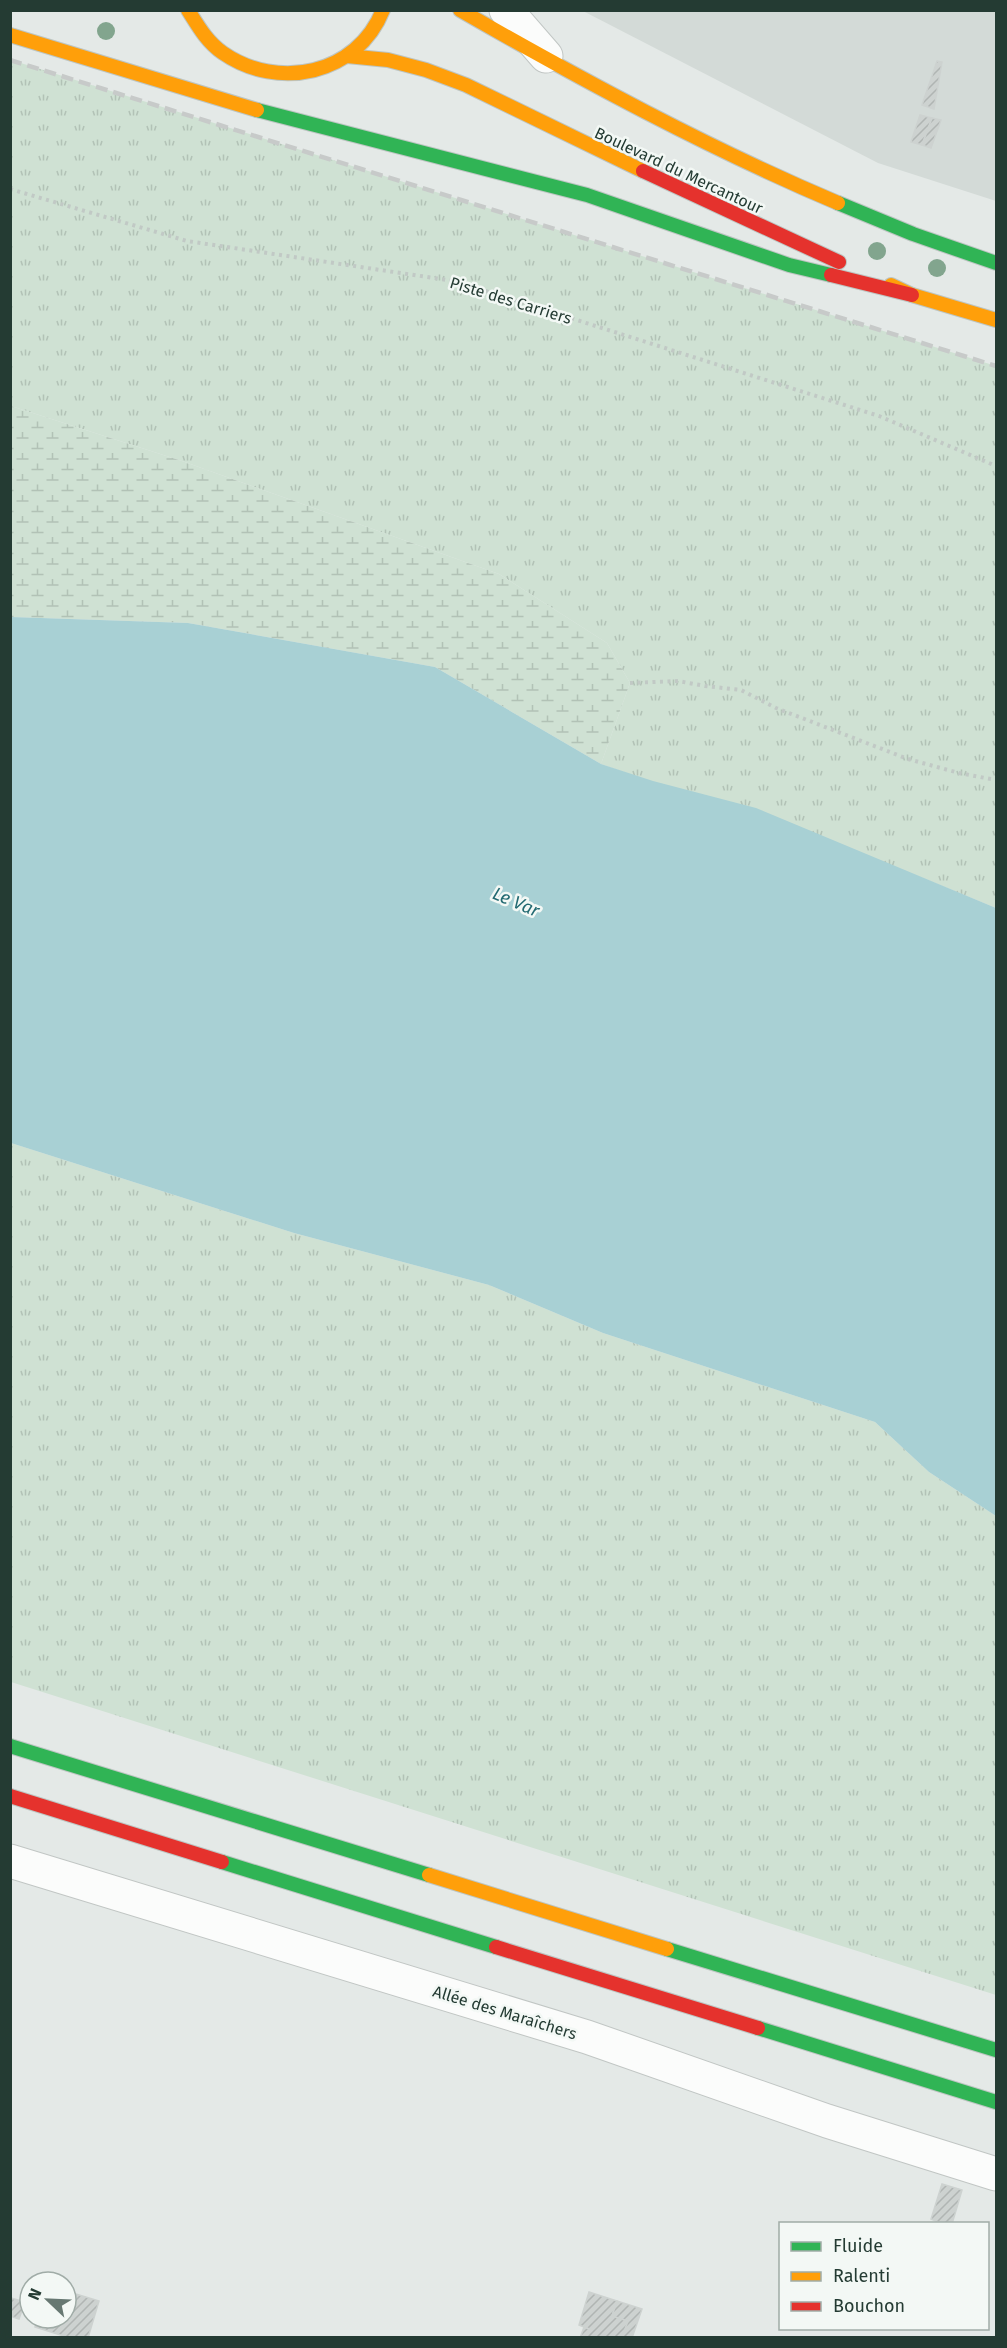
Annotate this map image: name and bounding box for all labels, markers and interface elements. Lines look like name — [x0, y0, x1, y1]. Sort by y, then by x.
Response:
street label: Boulevard du Mercantour — [592, 123, 767, 218]
street label: Piste des Carriers — [448, 273, 574, 328]
water label: Le Var — [489, 882, 544, 922]
street label: Allée des Maraîchers — [431, 1982, 579, 2043]
legend — [779, 2222, 989, 2330]
text: Fluide — [833, 2235, 883, 2257]
text: Ralenti — [833, 2265, 890, 2287]
north arrow — [18, 2270, 78, 2330]
text: N — [24, 2286, 45, 2303]
text: Bouchon — [833, 2295, 905, 2317]

